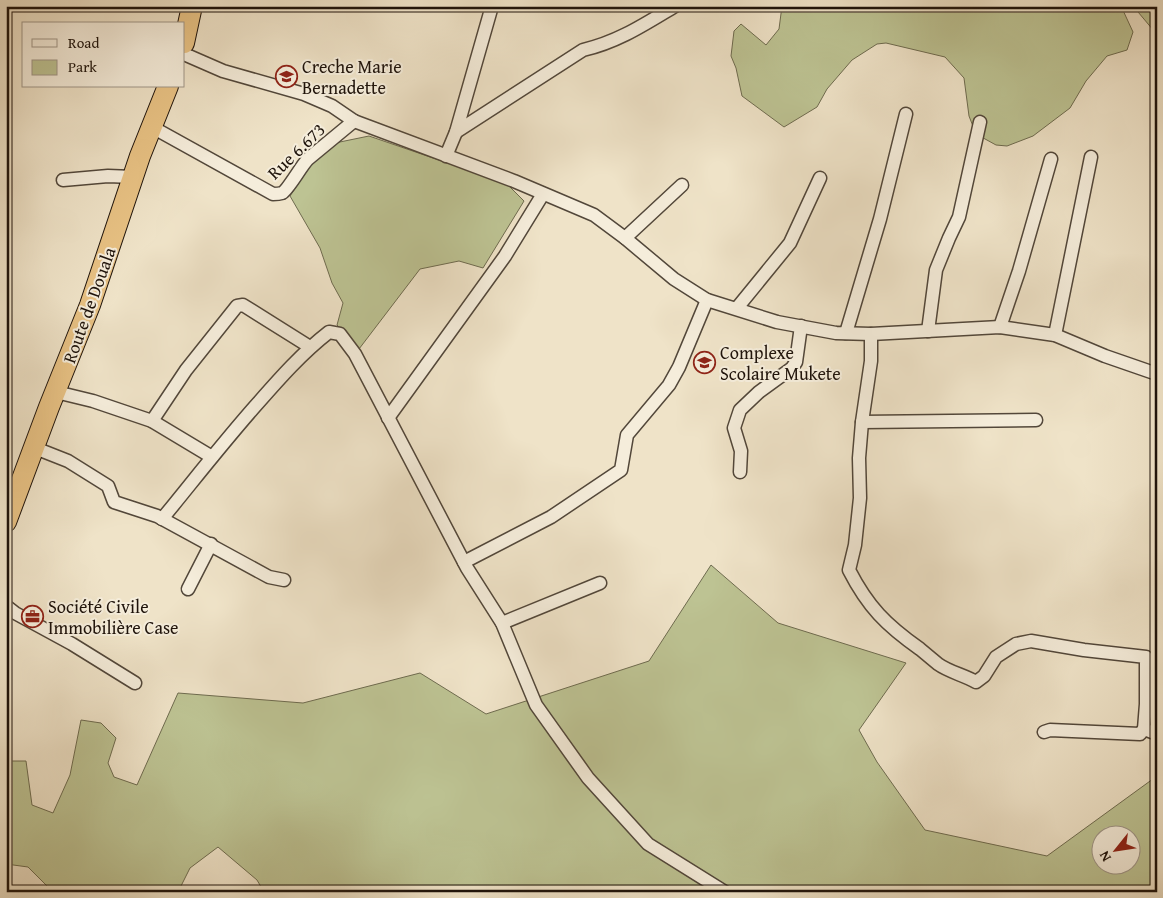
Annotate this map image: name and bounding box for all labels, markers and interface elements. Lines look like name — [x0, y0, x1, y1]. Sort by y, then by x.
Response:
legend — [22, 22, 185, 88]
text: Road — [68, 32, 99, 53]
place label: Creche Marie Bernadette — [302, 53, 402, 101]
text: Park — [68, 56, 97, 77]
school or university icon: Creche Marie Bernadette — [274, 64, 298, 88]
street label: Rue 6.673 — [261, 116, 331, 186]
street label: Route de Douala — [55, 243, 123, 367]
place label: Complexe Scolaire Mukete — [720, 339, 841, 387]
school or university icon: Complexe Scolaire Mukete — [692, 350, 716, 374]
place label: Société Civile Immobilière Case — [48, 593, 179, 641]
office icon: Société Civile Immobilière Case — [20, 604, 44, 628]
north arrow — [1090, 826, 1140, 876]
text: N — [1093, 847, 1116, 866]

